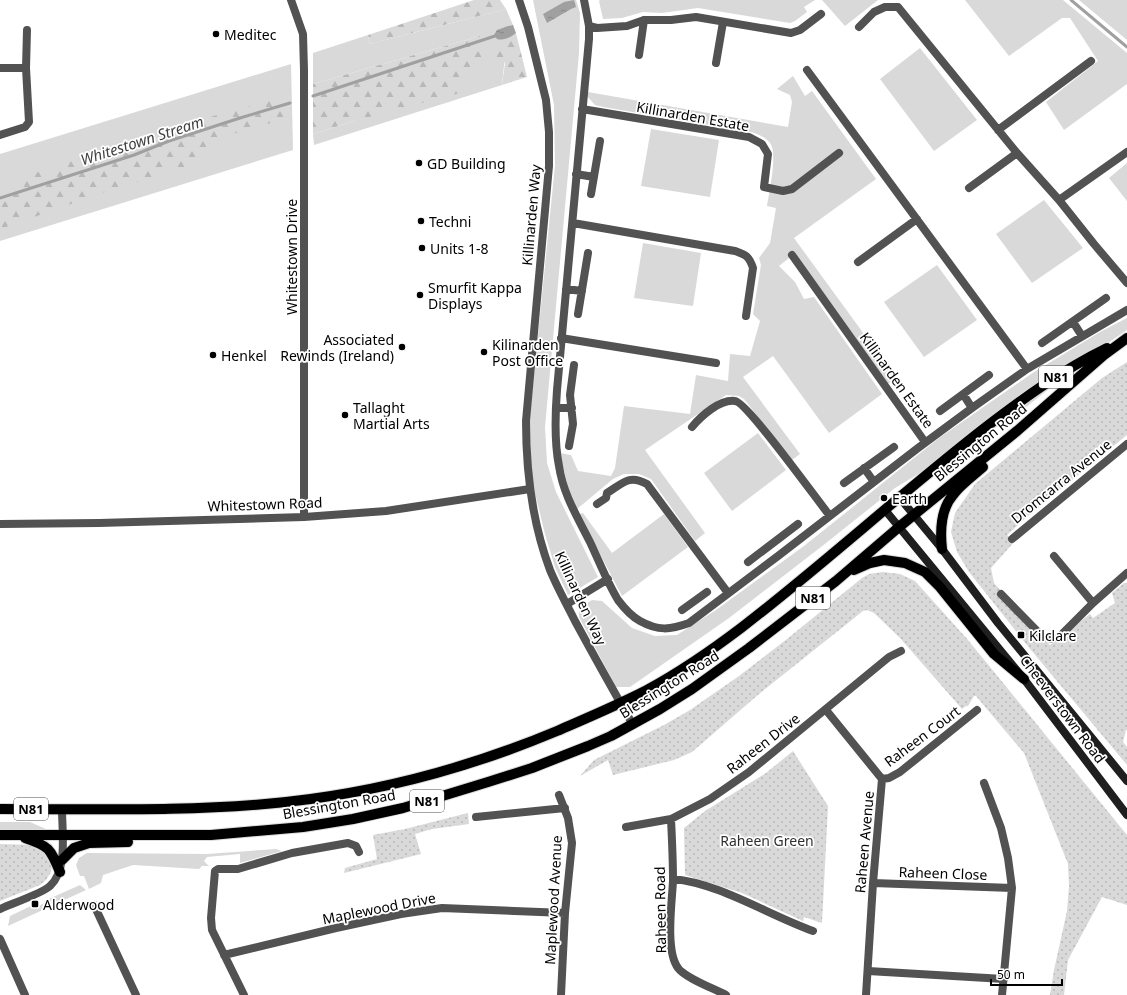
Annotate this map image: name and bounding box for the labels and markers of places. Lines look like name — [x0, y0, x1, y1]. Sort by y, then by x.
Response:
place label: Meditec — [224, 25, 277, 44]
marker: Meditec — [211, 29, 221, 39]
place label: GD Building — [427, 154, 506, 173]
marker: GD Building — [414, 158, 424, 168]
place label: Techni — [429, 212, 471, 231]
marker: Techni — [416, 216, 426, 226]
place label: Units 1-8 — [430, 239, 488, 258]
marker: Units 1-8 — [417, 243, 427, 253]
place label: Smurfit Kappa Displays — [428, 278, 522, 313]
marker: Smurfit Kappa Displays — [415, 290, 425, 300]
place label: Associated Rewinds (Ireland) — [280, 330, 394, 365]
place label: Kilinarden Post Office — [492, 335, 563, 370]
marker: Associated Rewinds (Ireland) — [397, 342, 407, 352]
place label: Henkel — [221, 346, 267, 365]
marker: Kilinarden Post Office — [479, 347, 489, 357]
marker: Henkel — [208, 350, 218, 360]
place label: Tallaght Martial Arts — [353, 398, 430, 433]
marker: Tallaght Martial Arts — [340, 410, 350, 420]
place label: Earth — [892, 489, 927, 508]
marker: Earth — [879, 493, 889, 503]
place label: Kilclare — [1029, 626, 1077, 645]
marker: Kilclare — [1016, 630, 1026, 640]
place label: Alderwood — [43, 895, 114, 914]
marker: Alderwood — [30, 899, 40, 909]

